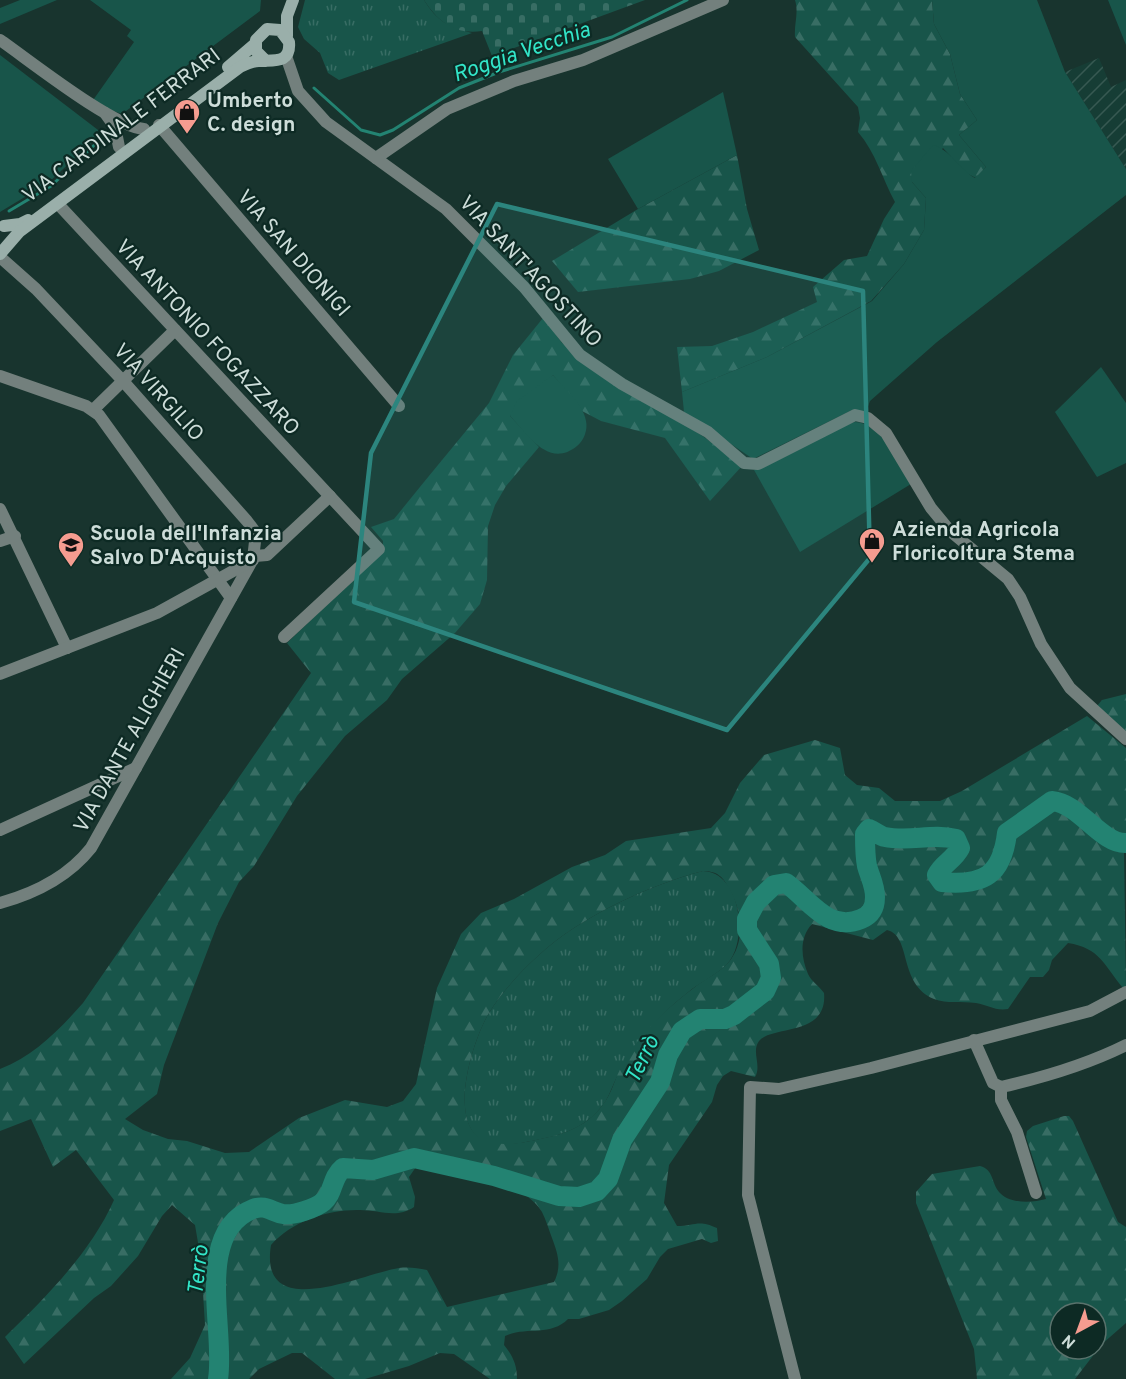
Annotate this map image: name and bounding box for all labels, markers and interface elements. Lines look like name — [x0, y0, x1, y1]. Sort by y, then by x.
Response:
water label: Roggia Vecchia — [450, 17, 595, 90]
street label: VIA CARDINALE FERRARI — [17, 43, 226, 210]
place label: Umberto C. design — [207, 88, 295, 139]
shop icon: Umberto C. design — [172, 97, 202, 135]
street label: VIA SAN DIONIGI — [230, 185, 355, 323]
street label: VIA SANT'AGOSTINO — [452, 190, 607, 354]
street label: VIA ANTONIO FOGAZZARO — [109, 234, 305, 442]
street label: VIA VIRGILIO — [107, 338, 209, 448]
place label: Azienda Agricola Floricoltura Stema — [892, 517, 1075, 568]
place label: Scuola dell'Infanzia Salvo D'Acquisto — [90, 521, 282, 572]
shop icon: Azienda Agricola Floricoltura Stema — [857, 526, 887, 564]
school or university icon: Scuola dell'Infanzia Salvo D'Acquisto — [56, 530, 86, 568]
street label: VIA DANTE ALIGHIERI — [68, 644, 192, 838]
water label: Terrò — [620, 1031, 667, 1089]
water label: Terrò — [183, 1243, 216, 1297]
north arrow — [1048, 1301, 1108, 1361]
text: N — [1059, 1329, 1080, 1352]

